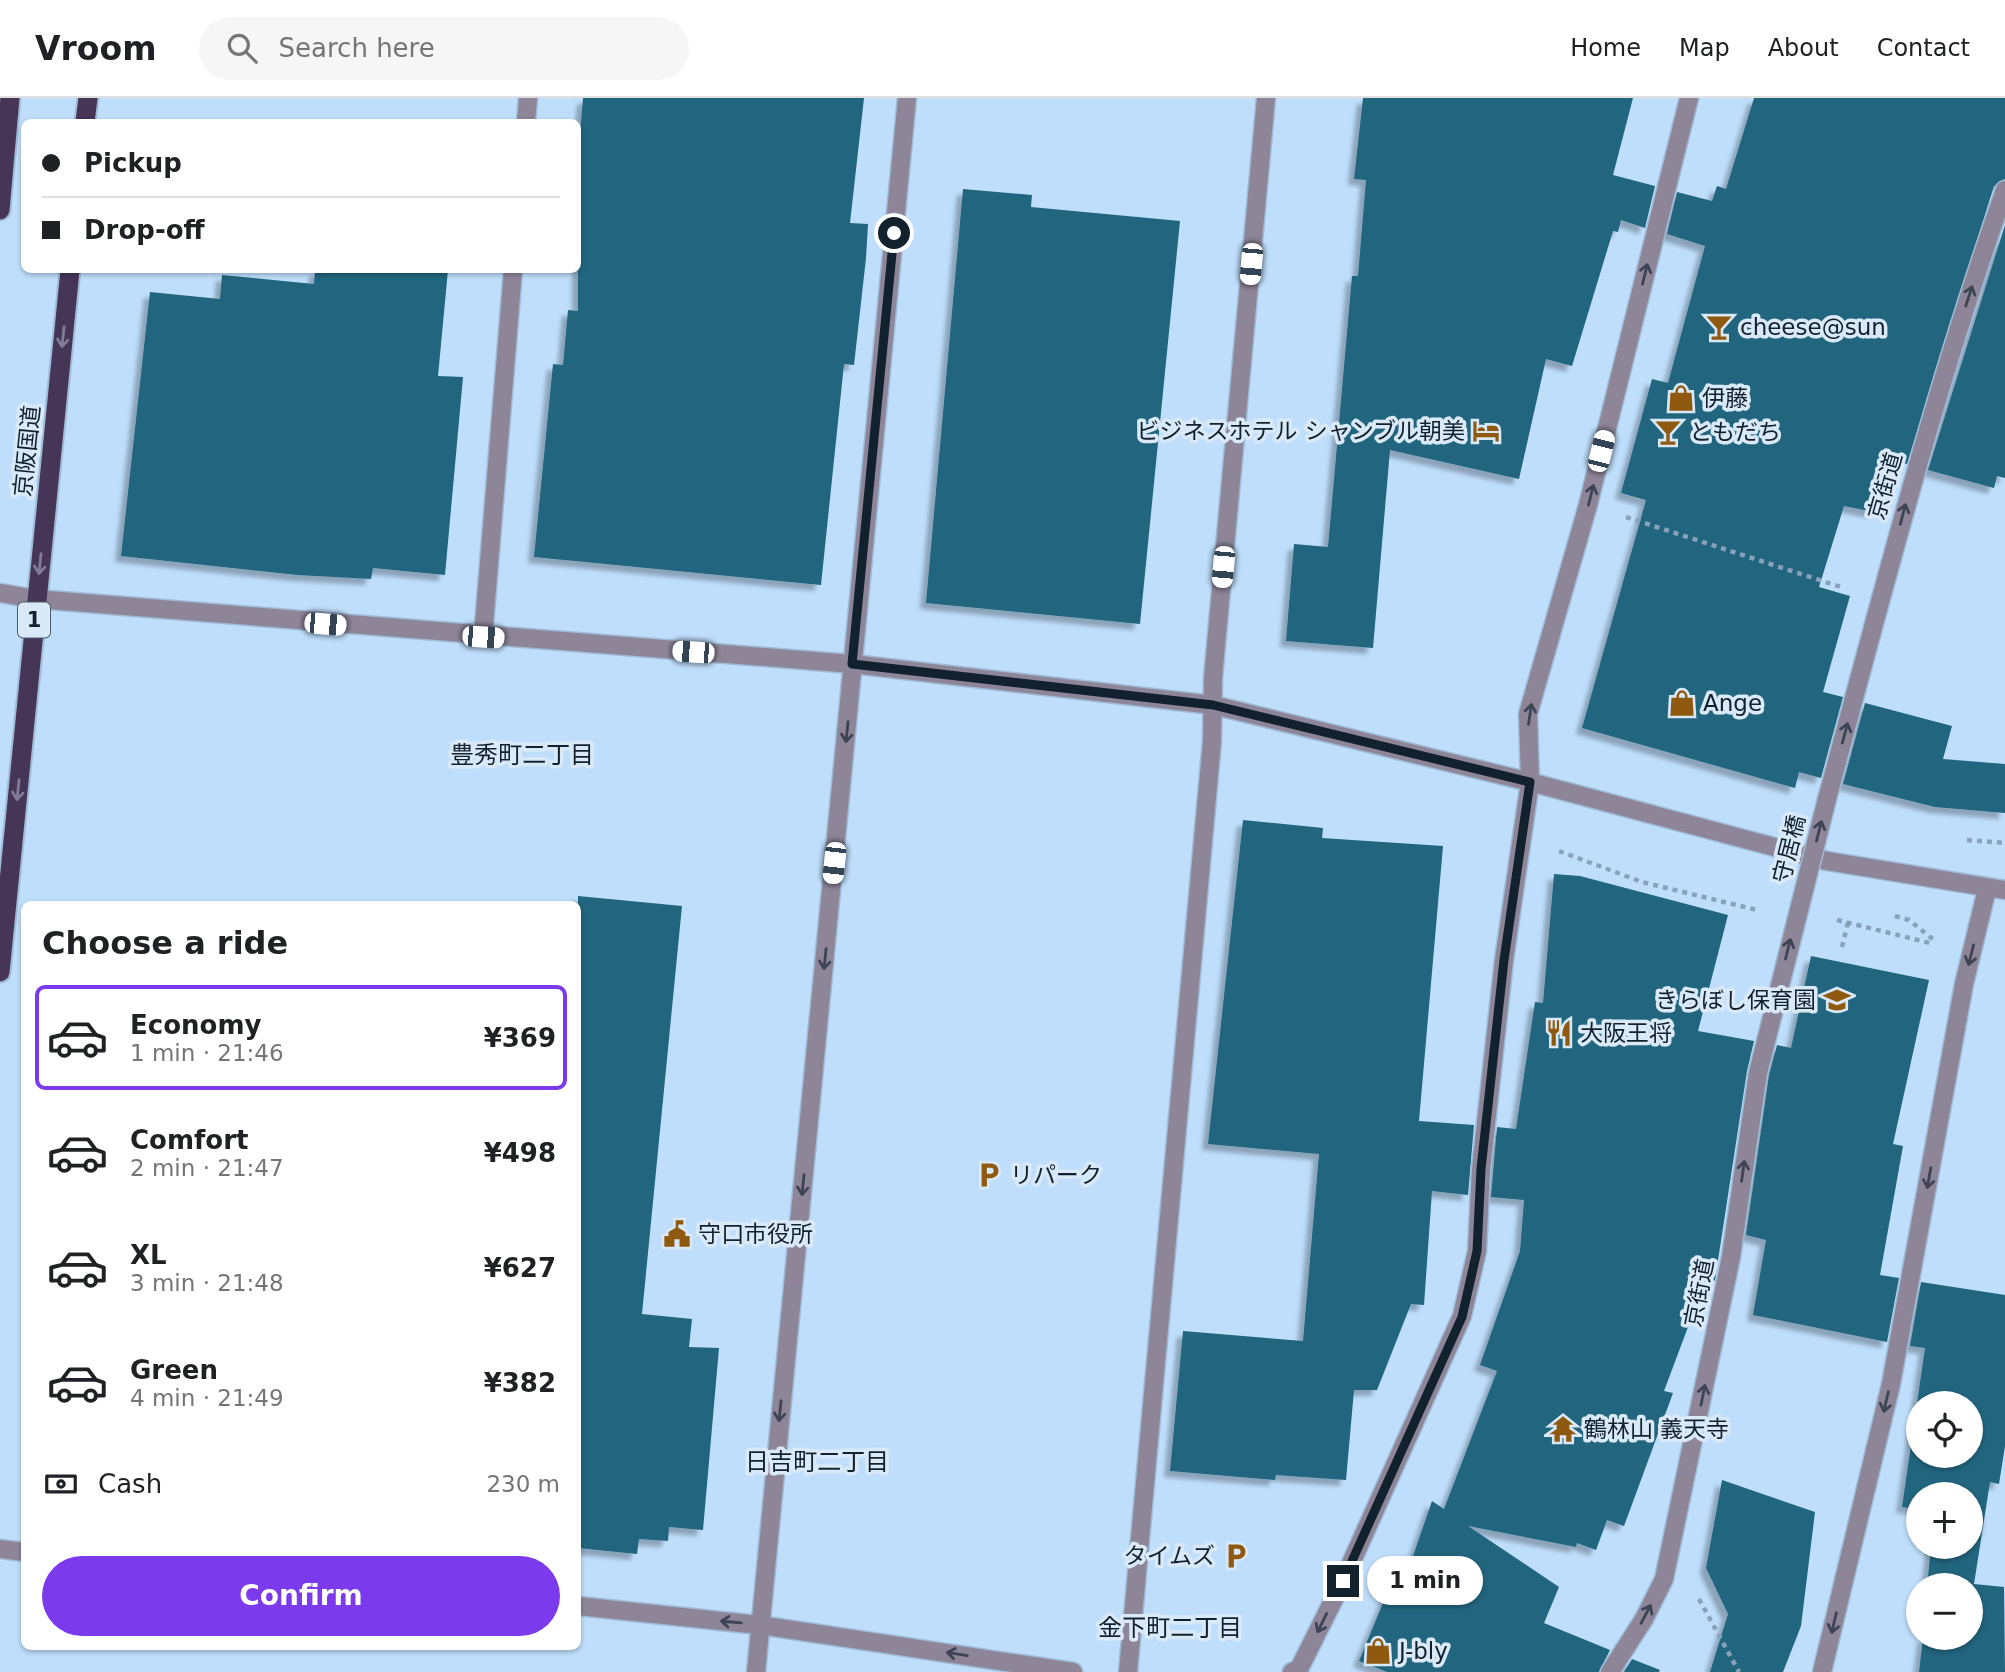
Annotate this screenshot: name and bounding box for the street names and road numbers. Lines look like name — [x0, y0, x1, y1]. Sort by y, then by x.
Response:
street label: 京阪国道 — [9, 404, 45, 498]
street label: 京街道 — [1863, 449, 1907, 523]
road number: 1 — [18, 602, 50, 638]
street label: 守居橋 — [1768, 812, 1810, 886]
street label: 京街道 — [1680, 1257, 1718, 1329]

